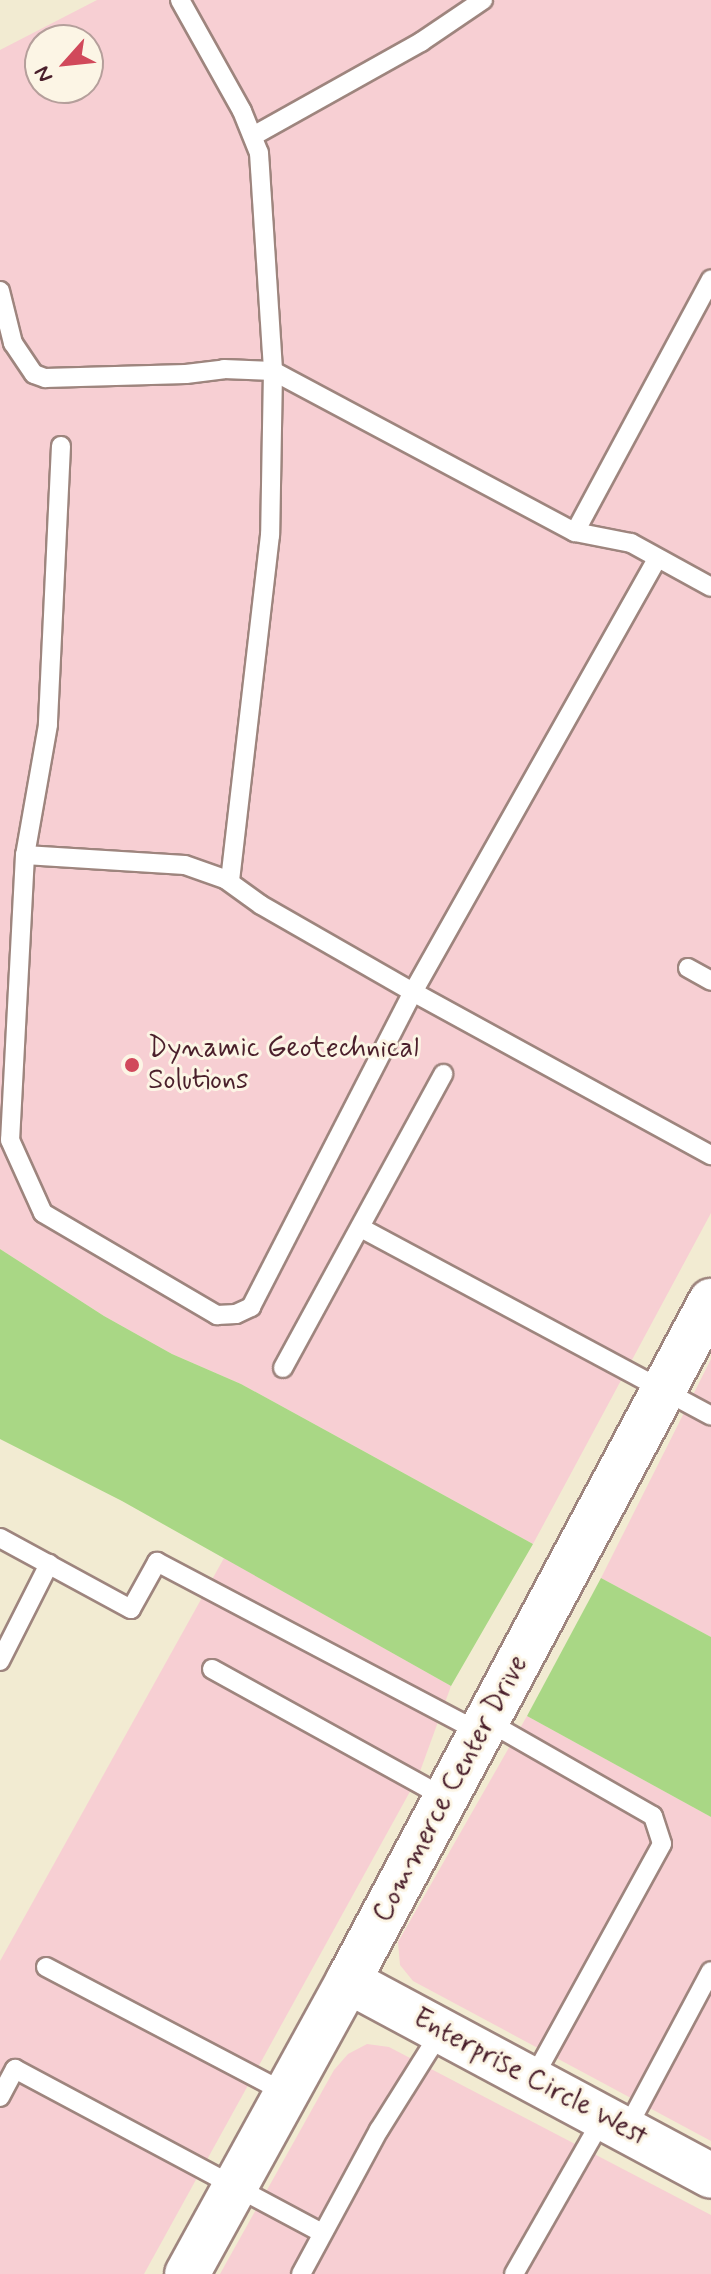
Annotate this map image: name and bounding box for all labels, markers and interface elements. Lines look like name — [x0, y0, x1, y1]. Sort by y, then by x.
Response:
north arrow — [24, 24, 104, 104]
text: N — [29, 61, 60, 87]
place label: Dynamic Geotechnical Solutions — [148, 1032, 412, 1098]
marker: Dynamic Geotechnical Solutions — [123, 1056, 141, 1074]
street label: Commerce Center Drive — [365, 1648, 537, 1930]
street label: Enterprise Circle West — [406, 2002, 654, 2154]

